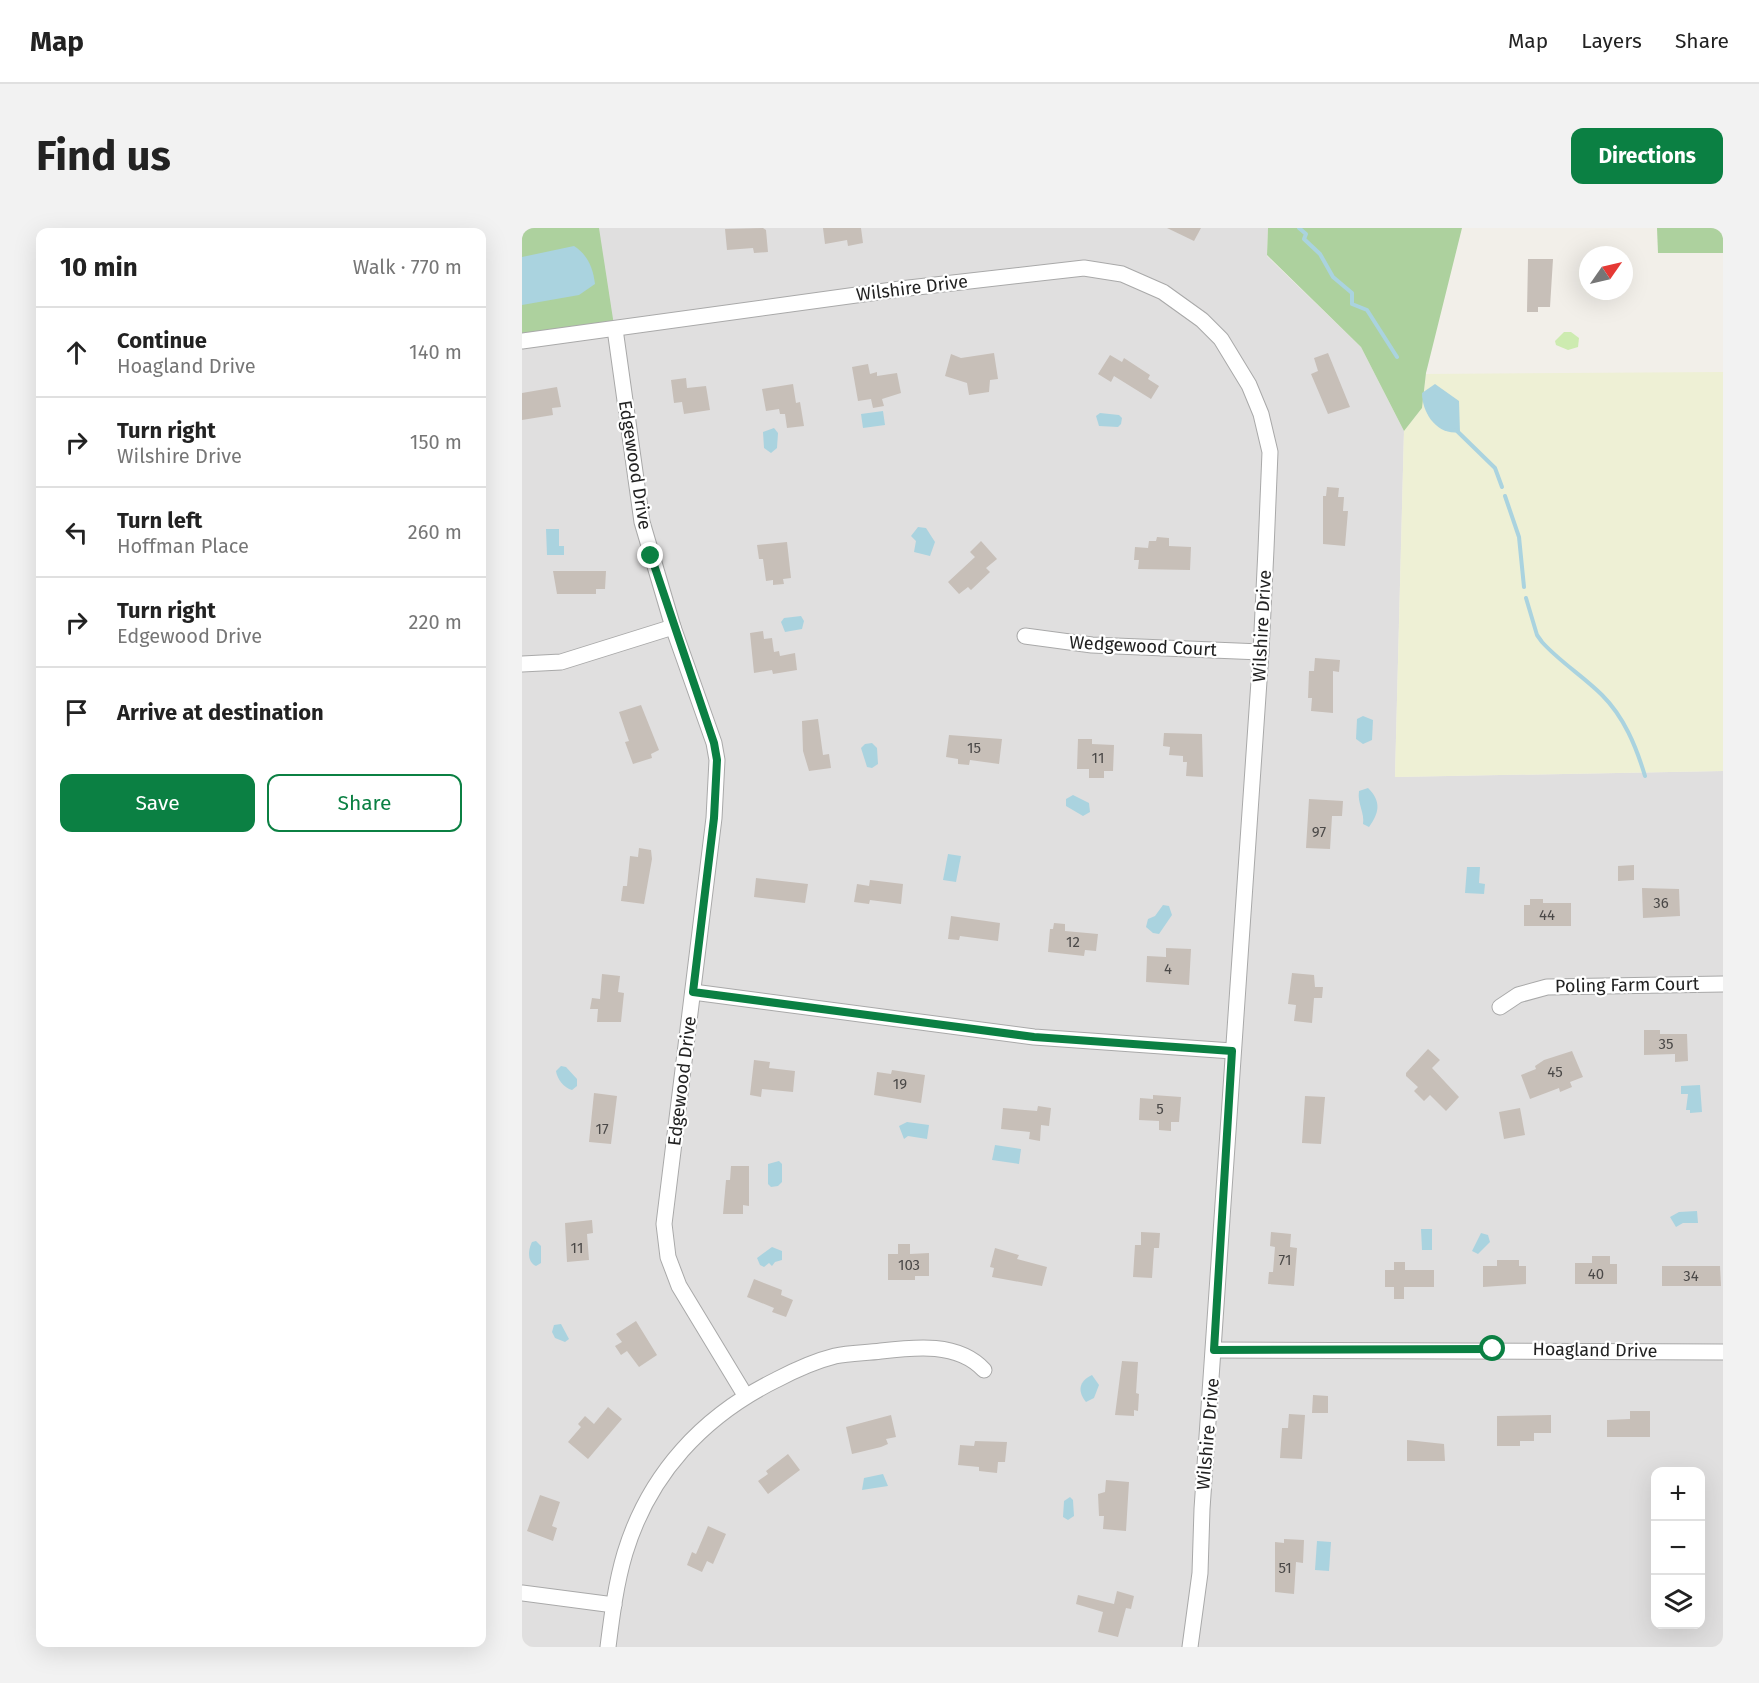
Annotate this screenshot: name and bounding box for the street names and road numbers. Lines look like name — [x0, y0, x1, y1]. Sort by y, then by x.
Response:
street label: Wilshire Drive — [855, 270, 969, 306]
street label: Edgewood Drive — [614, 399, 656, 531]
street label: Wilshire Drive — [1248, 569, 1276, 683]
street label: Wedgewood Court — [1069, 631, 1218, 661]
street label: Poling Farm Court — [1555, 973, 1700, 997]
street label: Edgewood Drive — [663, 1015, 701, 1147]
street label: Hoagland Drive — [1532, 1338, 1658, 1362]
street label: Wilshire Drive — [1192, 1377, 1224, 1491]

